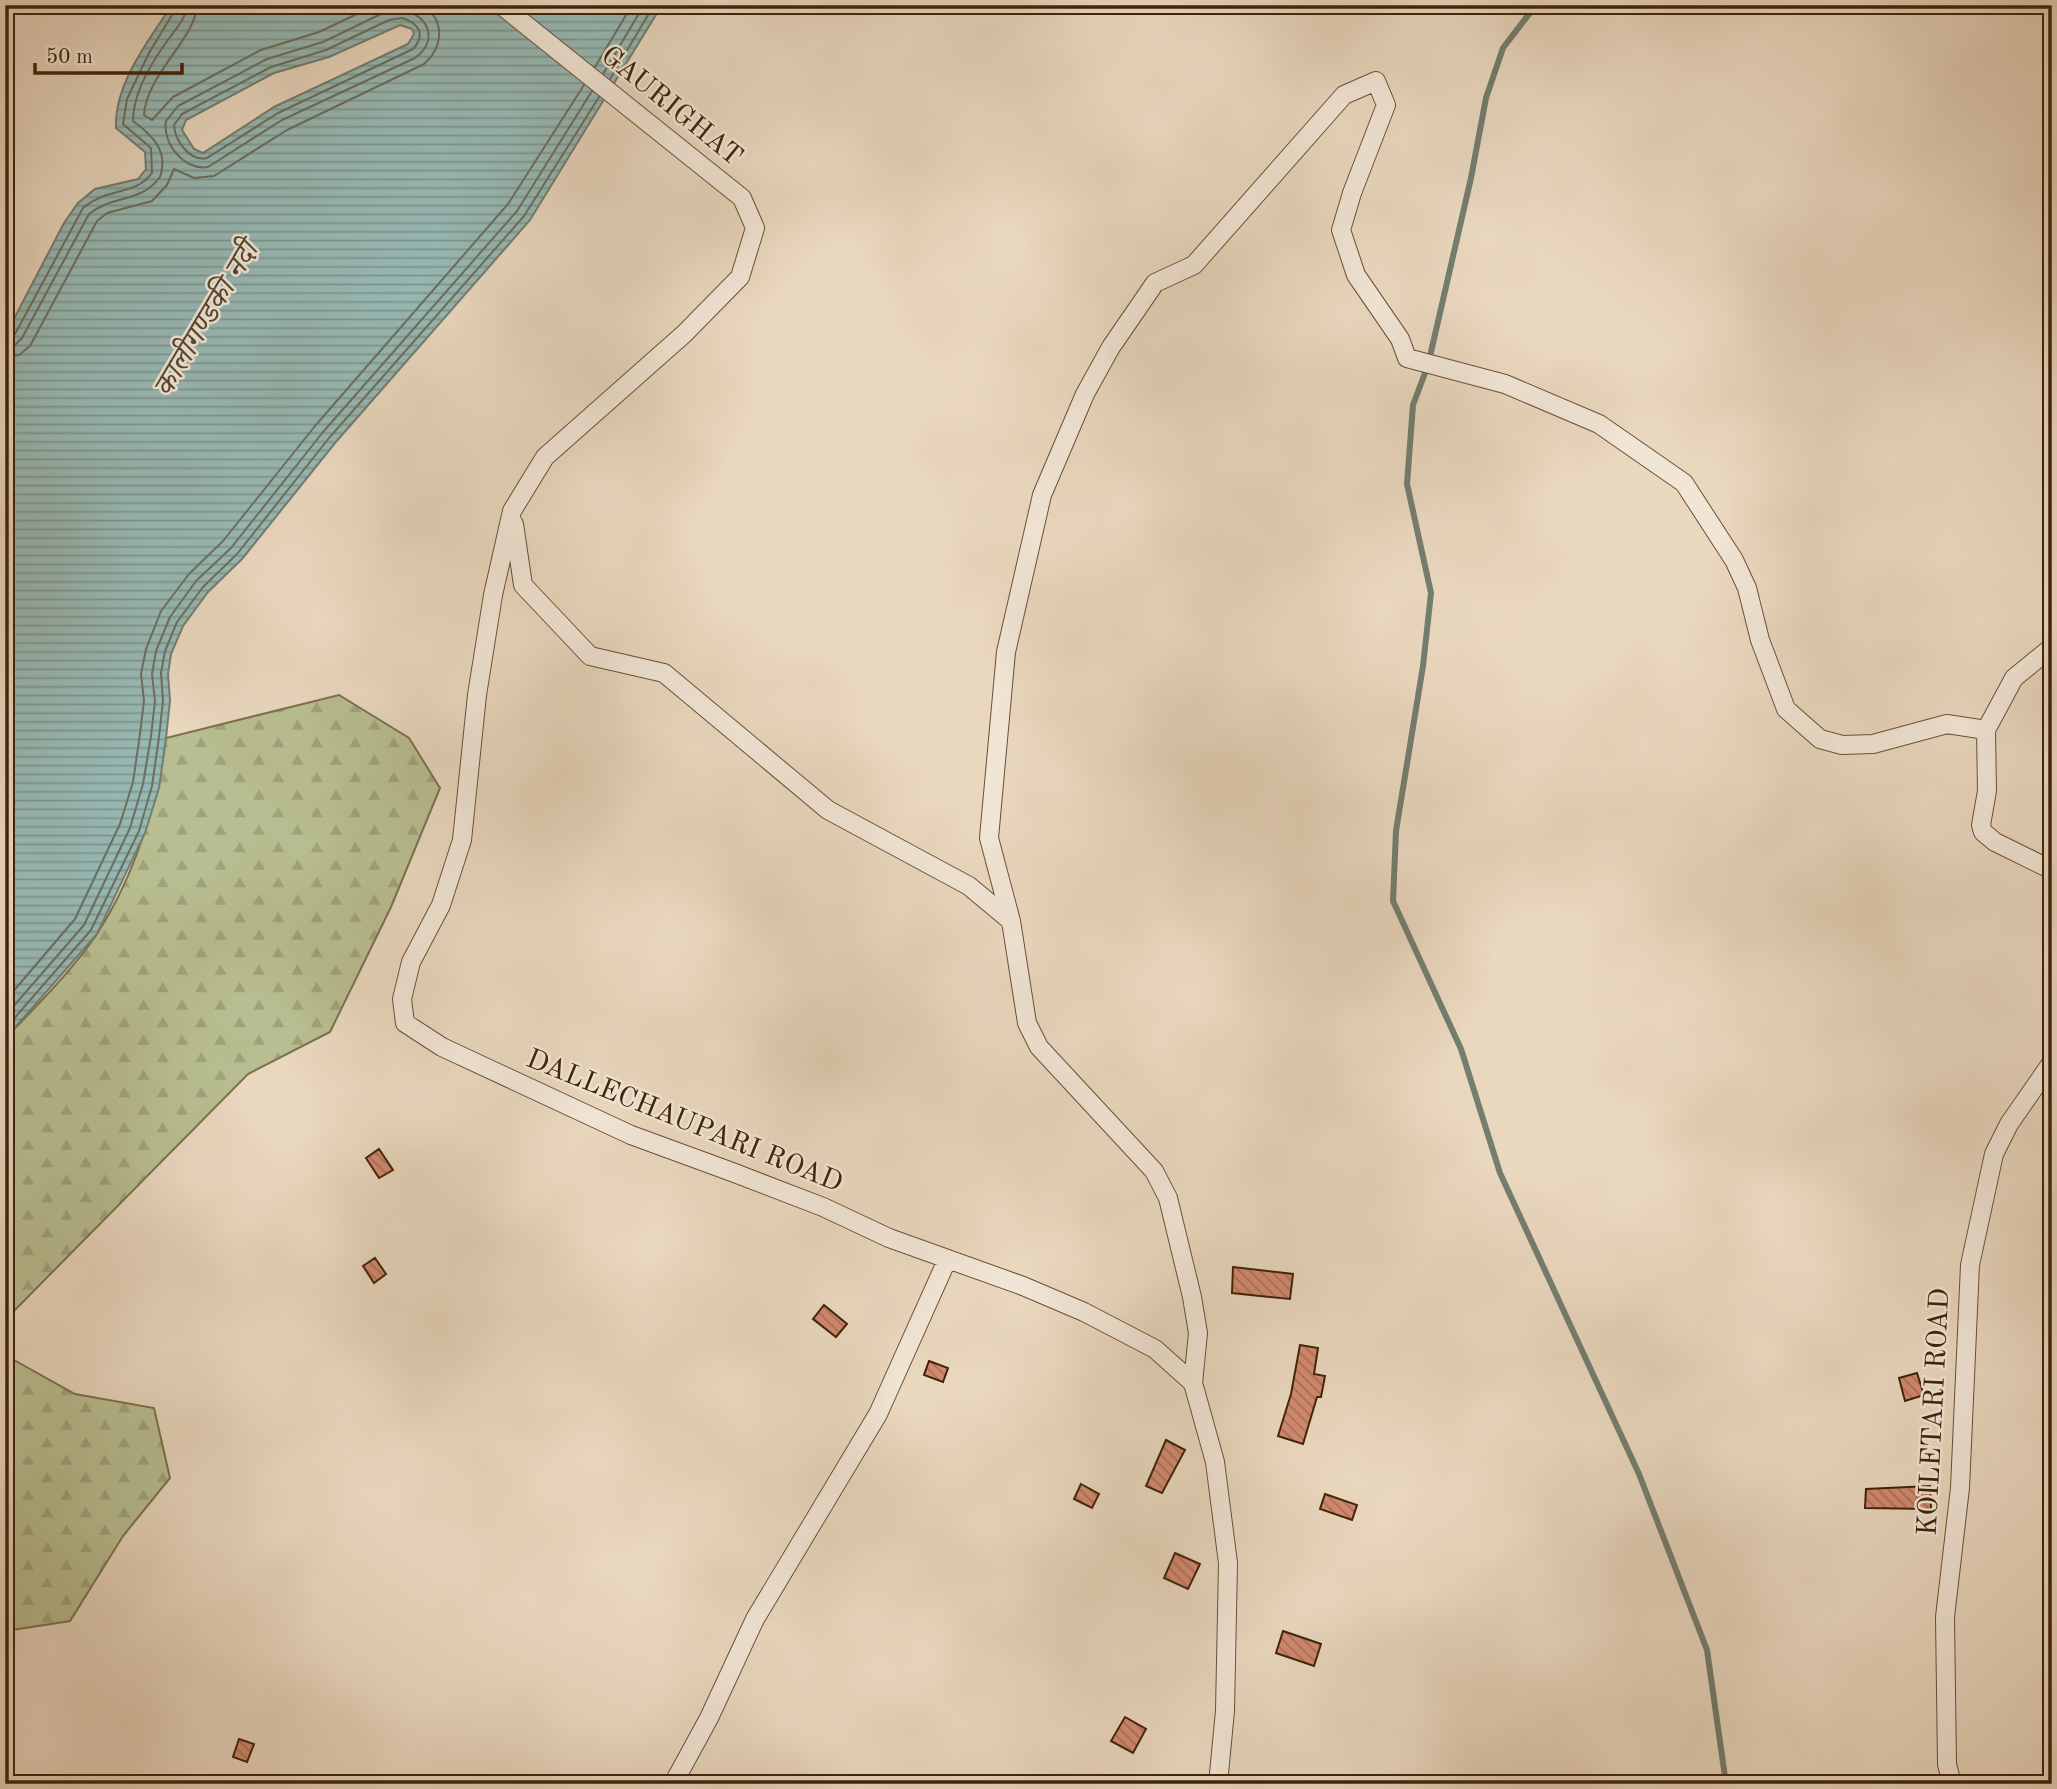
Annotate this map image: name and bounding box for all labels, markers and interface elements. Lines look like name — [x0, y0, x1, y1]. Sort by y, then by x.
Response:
scale bar — [35, 32, 182, 76]
street label: GAURIGHAT — [595, 42, 747, 172]
text: 50 m — [46, 47, 93, 68]
water label: कालीगण्डकी नदी — [146, 231, 268, 403]
street label: DALLECHAUPARI ROAD — [522, 1046, 846, 1198]
street label: KOILETARI ROAD — [1915, 1287, 1955, 1537]

